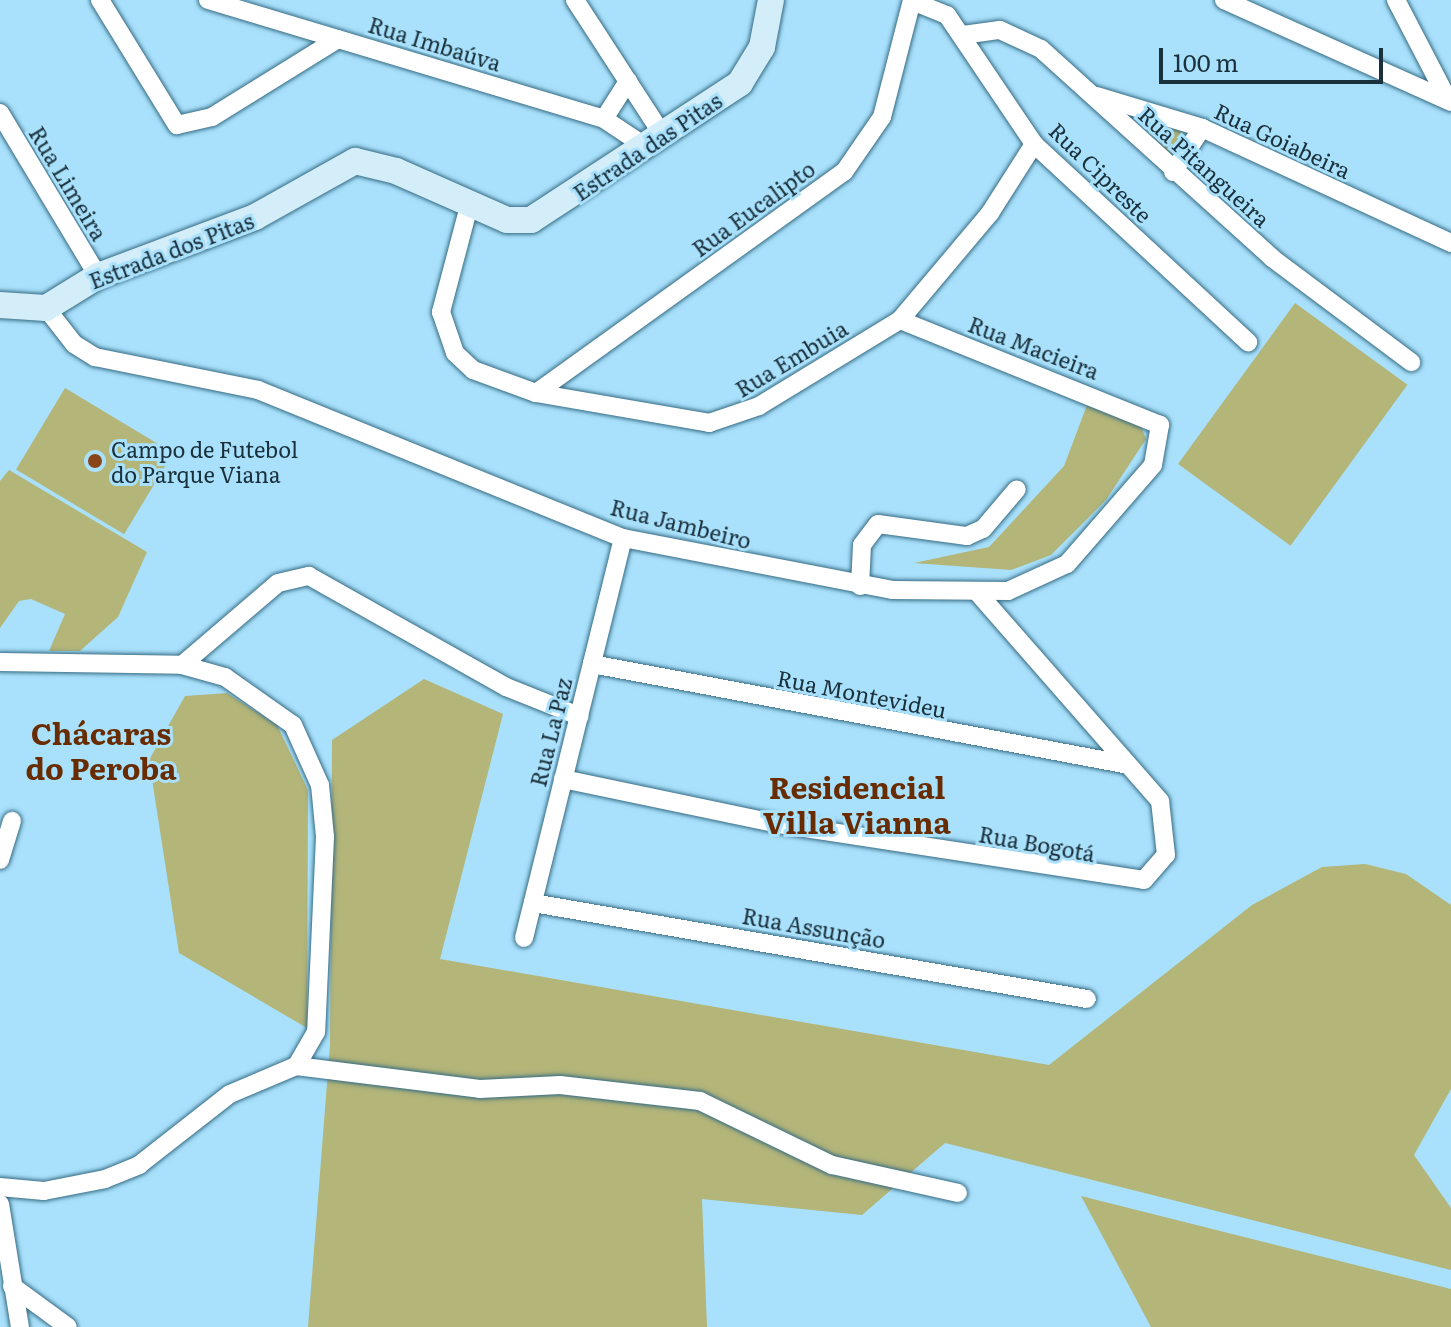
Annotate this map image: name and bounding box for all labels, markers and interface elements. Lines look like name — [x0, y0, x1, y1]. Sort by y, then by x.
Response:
street label: Rua Imbaúva — [365, 10, 505, 76]
scale bar — [1163, 32, 1387, 82]
text: 100 m — [1173, 44, 1239, 79]
street label: Estrada das Pitas — [568, 87, 726, 205]
street label: Rua Goiabeira — [1211, 97, 1355, 183]
street label: Rua Pitangueira — [1134, 100, 1276, 232]
street label: Rua Cipreste — [1044, 117, 1158, 227]
street label: Rua Limeira — [25, 121, 113, 245]
street label: Rua Eucalipto — [686, 155, 820, 261]
street label: Estrada dos Pitas — [85, 206, 257, 294]
street label: Rua Macieira — [965, 310, 1103, 384]
street label: Rua Embuia — [730, 314, 852, 402]
place label: Campo de Futebol do Parque Viana — [111, 435, 298, 486]
marker: Campo de Futebol do Parque Viana — [86, 452, 104, 470]
street label: Rua Jambeiro — [608, 493, 754, 553]
street label: Rua Montevideu — [775, 664, 949, 722]
street label: Rua La Paz — [524, 675, 576, 789]
district label: Chácaras do Peroba — [25, 714, 177, 784]
district label: Residencial Villa Vianna — [763, 768, 951, 838]
street label: Rua Bogotá — [977, 820, 1097, 866]
street label: Rua Assunção — [740, 901, 888, 953]

